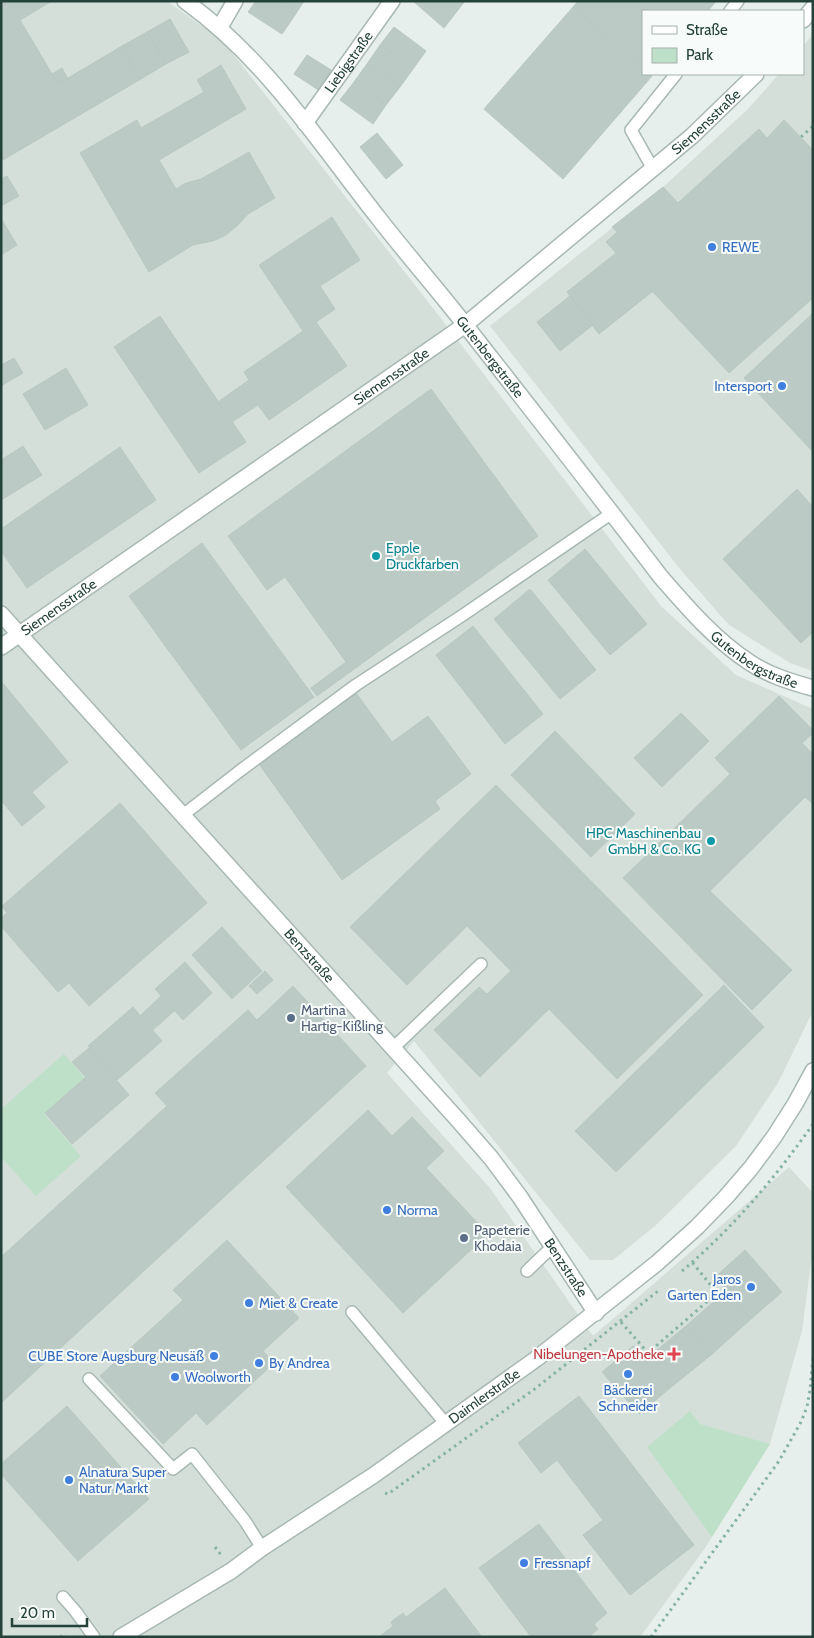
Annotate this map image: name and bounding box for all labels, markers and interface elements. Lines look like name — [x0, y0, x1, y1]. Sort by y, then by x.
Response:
legend — [642, 10, 804, 75]
text: Straße — [686, 21, 728, 39]
street label: Liebigstraße — [320, 28, 377, 96]
text: Park — [686, 46, 713, 64]
street label: Siemensstraße — [668, 85, 744, 158]
place label: REWE — [722, 238, 759, 256]
marker: REWE — [706, 241, 718, 253]
street label: Gutenbergstraße — [452, 312, 528, 401]
street label: Siemensstraße — [350, 344, 433, 409]
place label: Intersport — [714, 377, 772, 395]
marker: Intersport — [776, 380, 788, 392]
place label: Epple Druckfarben — [386, 539, 459, 573]
marker: Epple Druckfarben — [370, 550, 382, 562]
street label: Siemensstraße — [17, 575, 100, 640]
street label: Gutenbergstraße — [707, 627, 800, 692]
place label: HPC Maschinenbau GmbH & Co. KG — [586, 824, 701, 858]
marker: HPC Maschinenbau GmbH & Co. KG — [705, 835, 717, 847]
street label: Benzstraße — [280, 925, 338, 986]
place label: Martina Hartig-Kißling — [301, 1001, 384, 1035]
marker: Martina Hartig-Kißling — [285, 1012, 297, 1024]
place label: Norma — [397, 1201, 438, 1219]
marker: Norma — [381, 1204, 393, 1216]
place label: Papeterie Khodaia — [474, 1221, 530, 1255]
marker: Papeterie Khodaia — [458, 1232, 470, 1244]
street label: Benzstraße — [540, 1235, 592, 1300]
place label: Jaros Garten Eden — [667, 1270, 741, 1304]
marker: Jaros Garten Eden — [745, 1281, 757, 1293]
place label: Miet & Create — [259, 1294, 338, 1312]
marker: Miet & Create — [243, 1297, 255, 1309]
place label: Nibelungen-Apotheke — [533, 1345, 664, 1363]
place label: CUBE Store Augsburg Neusäß — [28, 1347, 204, 1365]
marker: Nibelungen-Apotheke — [668, 1348, 680, 1360]
marker: CUBE Store Augsburg Neusäß — [208, 1350, 220, 1362]
place label: By Andrea — [269, 1354, 330, 1372]
marker: By Andrea — [253, 1357, 265, 1369]
street label: Daimlerstraße — [445, 1364, 523, 1428]
place label: Woolworth — [185, 1368, 251, 1386]
marker: Bäckerei Schneider — [622, 1368, 634, 1380]
marker: Woolworth — [169, 1371, 181, 1383]
place label: Bäckerei Schneider — [598, 1381, 658, 1415]
place label: Alnatura Super Natur Markt — [79, 1463, 167, 1497]
marker: Alnatura Super Natur Markt — [63, 1474, 75, 1486]
place label: Fressnapf — [534, 1554, 591, 1572]
marker: Fressnapf — [518, 1557, 530, 1569]
scale bar — [12, 1596, 88, 1628]
text: 20 m — [20, 1604, 55, 1622]

